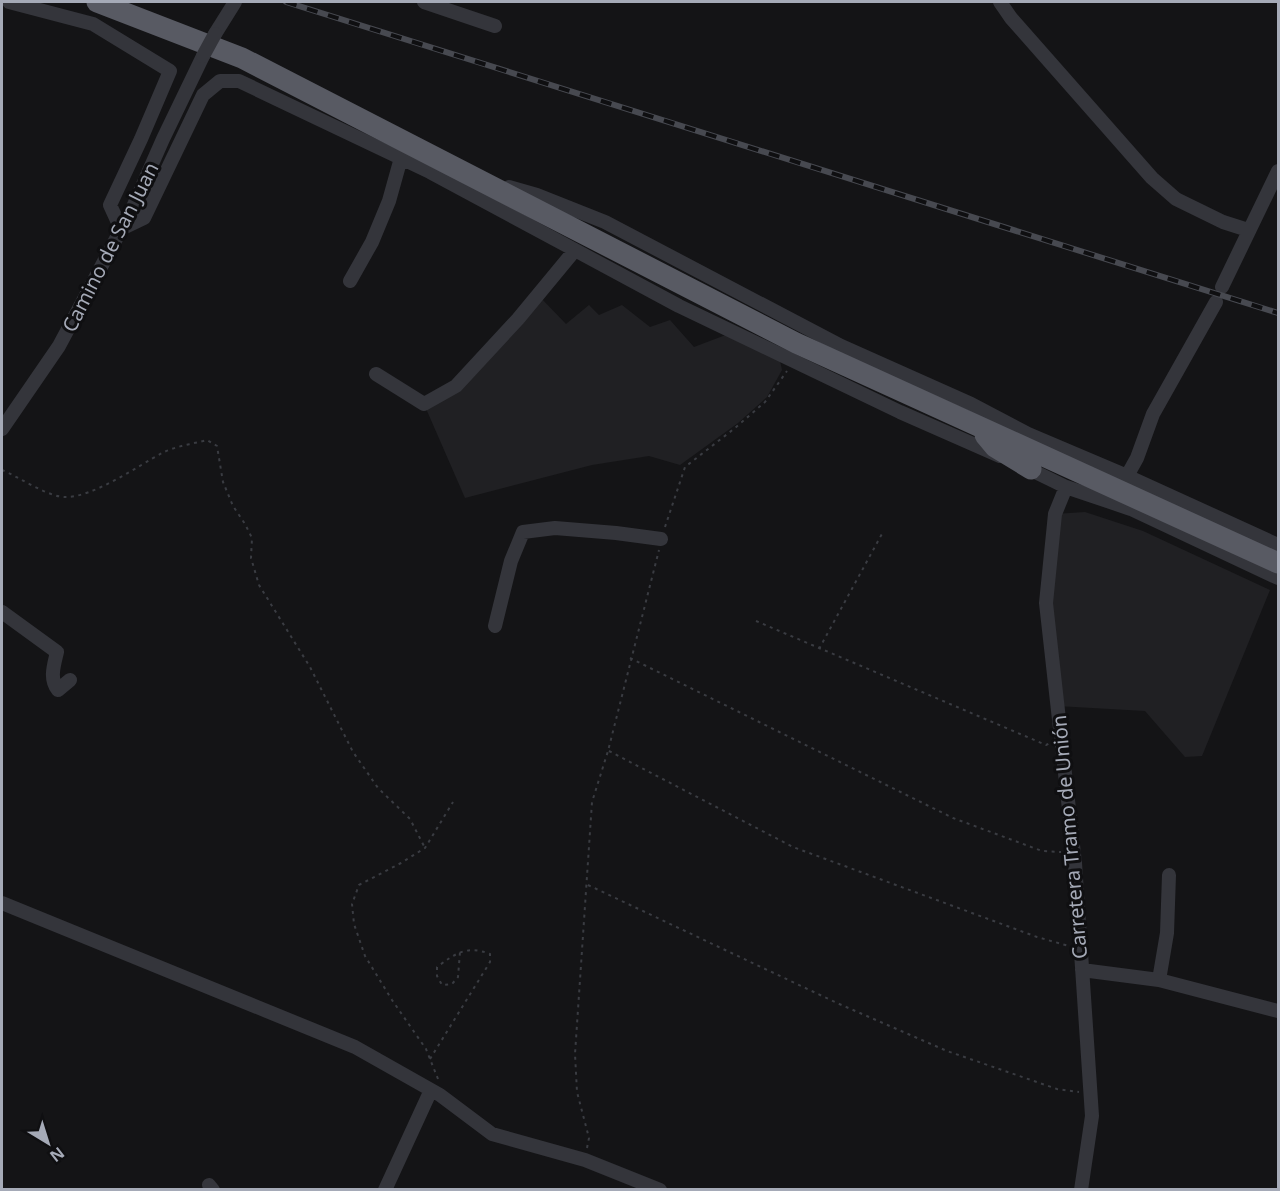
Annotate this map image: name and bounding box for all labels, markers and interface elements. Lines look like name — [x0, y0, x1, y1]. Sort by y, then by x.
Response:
street label: Camino de San Juan — [55, 157, 165, 337]
street label: Carretera Tramo de Unión — [1045, 714, 1093, 960]
north arrow — [18, 1113, 78, 1173]
text: N — [45, 1142, 69, 1167]

